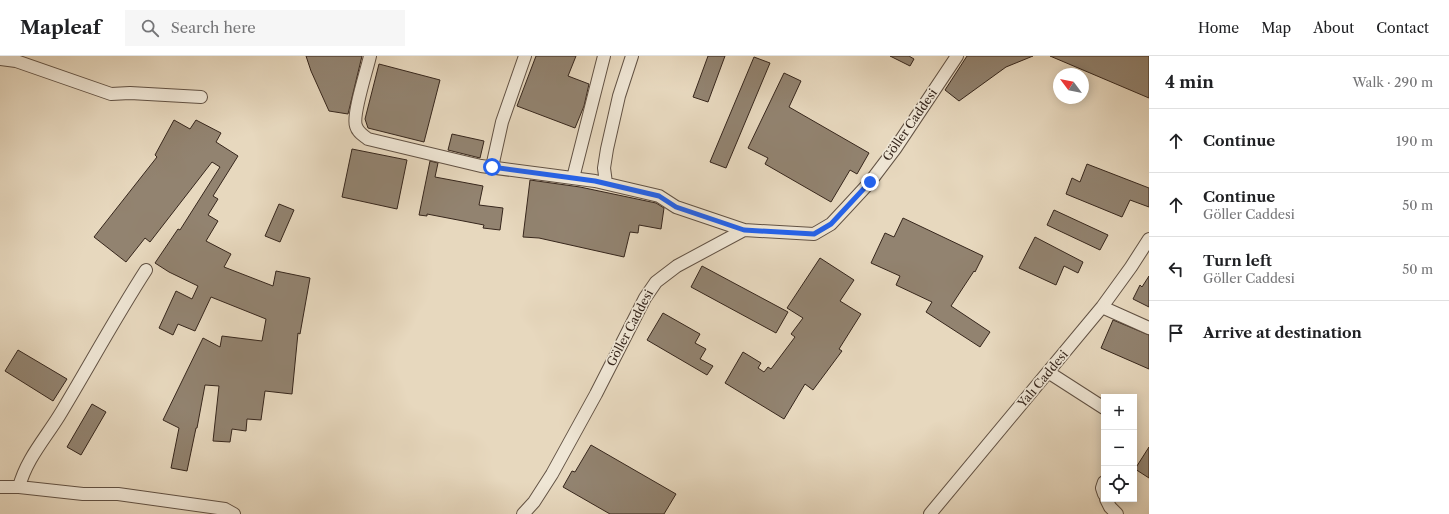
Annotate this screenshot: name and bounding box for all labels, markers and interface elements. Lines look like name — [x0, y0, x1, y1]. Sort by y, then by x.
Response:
search box — [125, 10, 405, 46]
text: Mapleaf — [20, 16, 101, 39]
icon: search — [139, 17, 161, 39]
text: Search here — [171, 18, 256, 37]
text: Home — [1198, 19, 1239, 37]
text: Map — [1261, 19, 1291, 37]
text: About — [1313, 19, 1354, 37]
text: Contact — [1376, 19, 1429, 37]
north arrow — [1053, 68, 1089, 104]
text: 4 min — [1165, 72, 1214, 92]
text: Walk · 290 m — [1352, 74, 1433, 90]
street label: Göller Caddesi — [879, 85, 940, 164]
icon: ahead — [1165, 130, 1187, 152]
text: Continue — [1203, 131, 1275, 150]
text: 190 m — [1396, 133, 1433, 149]
route start — [483, 158, 501, 176]
route end — [861, 173, 879, 191]
text: Continue — [1203, 187, 1275, 206]
icon: ahead — [1165, 194, 1187, 216]
text: 50 m — [1402, 197, 1433, 213]
text: Göller Caddesi — [1203, 206, 1295, 222]
text: Turn left — [1203, 251, 1272, 270]
icon: left — [1165, 258, 1187, 280]
text: 50 m — [1402, 261, 1433, 277]
text: Göller Caddesi — [1203, 270, 1295, 286]
street label: Göller Caddesi — [603, 287, 656, 369]
icon: arrive — [1165, 322, 1187, 344]
text: Arrive at destination — [1203, 323, 1362, 342]
street label: Yalı Caddesi — [1014, 347, 1071, 411]
map controls — [1101, 394, 1137, 502]
button: + — [1101, 394, 1137, 430]
button: − — [1101, 430, 1137, 466]
button: locate — [1101, 466, 1137, 502]

